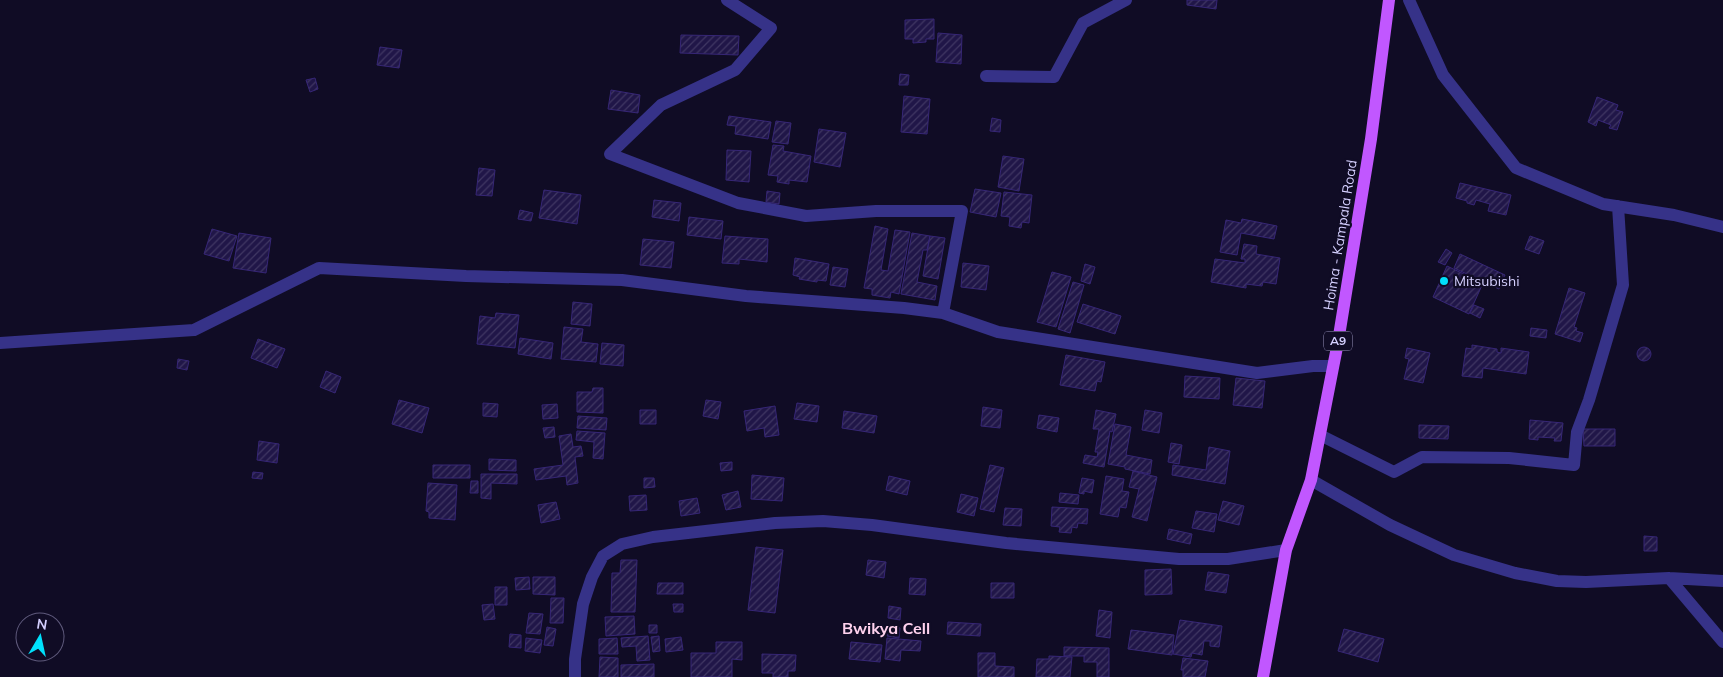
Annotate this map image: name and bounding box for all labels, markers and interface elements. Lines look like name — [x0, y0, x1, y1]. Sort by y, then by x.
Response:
street label: Hoima - Kampala Road — [1319, 158, 1361, 312]
place label: Mitsubishi — [1454, 272, 1519, 290]
marker: Mitsubishi — [1438, 275, 1450, 287]
road number: A9 — [1324, 332, 1352, 351]
north arrow — [15, 612, 65, 662]
text: N — [35, 614, 49, 634]
district label: Bwikya Cell — [842, 618, 930, 638]

